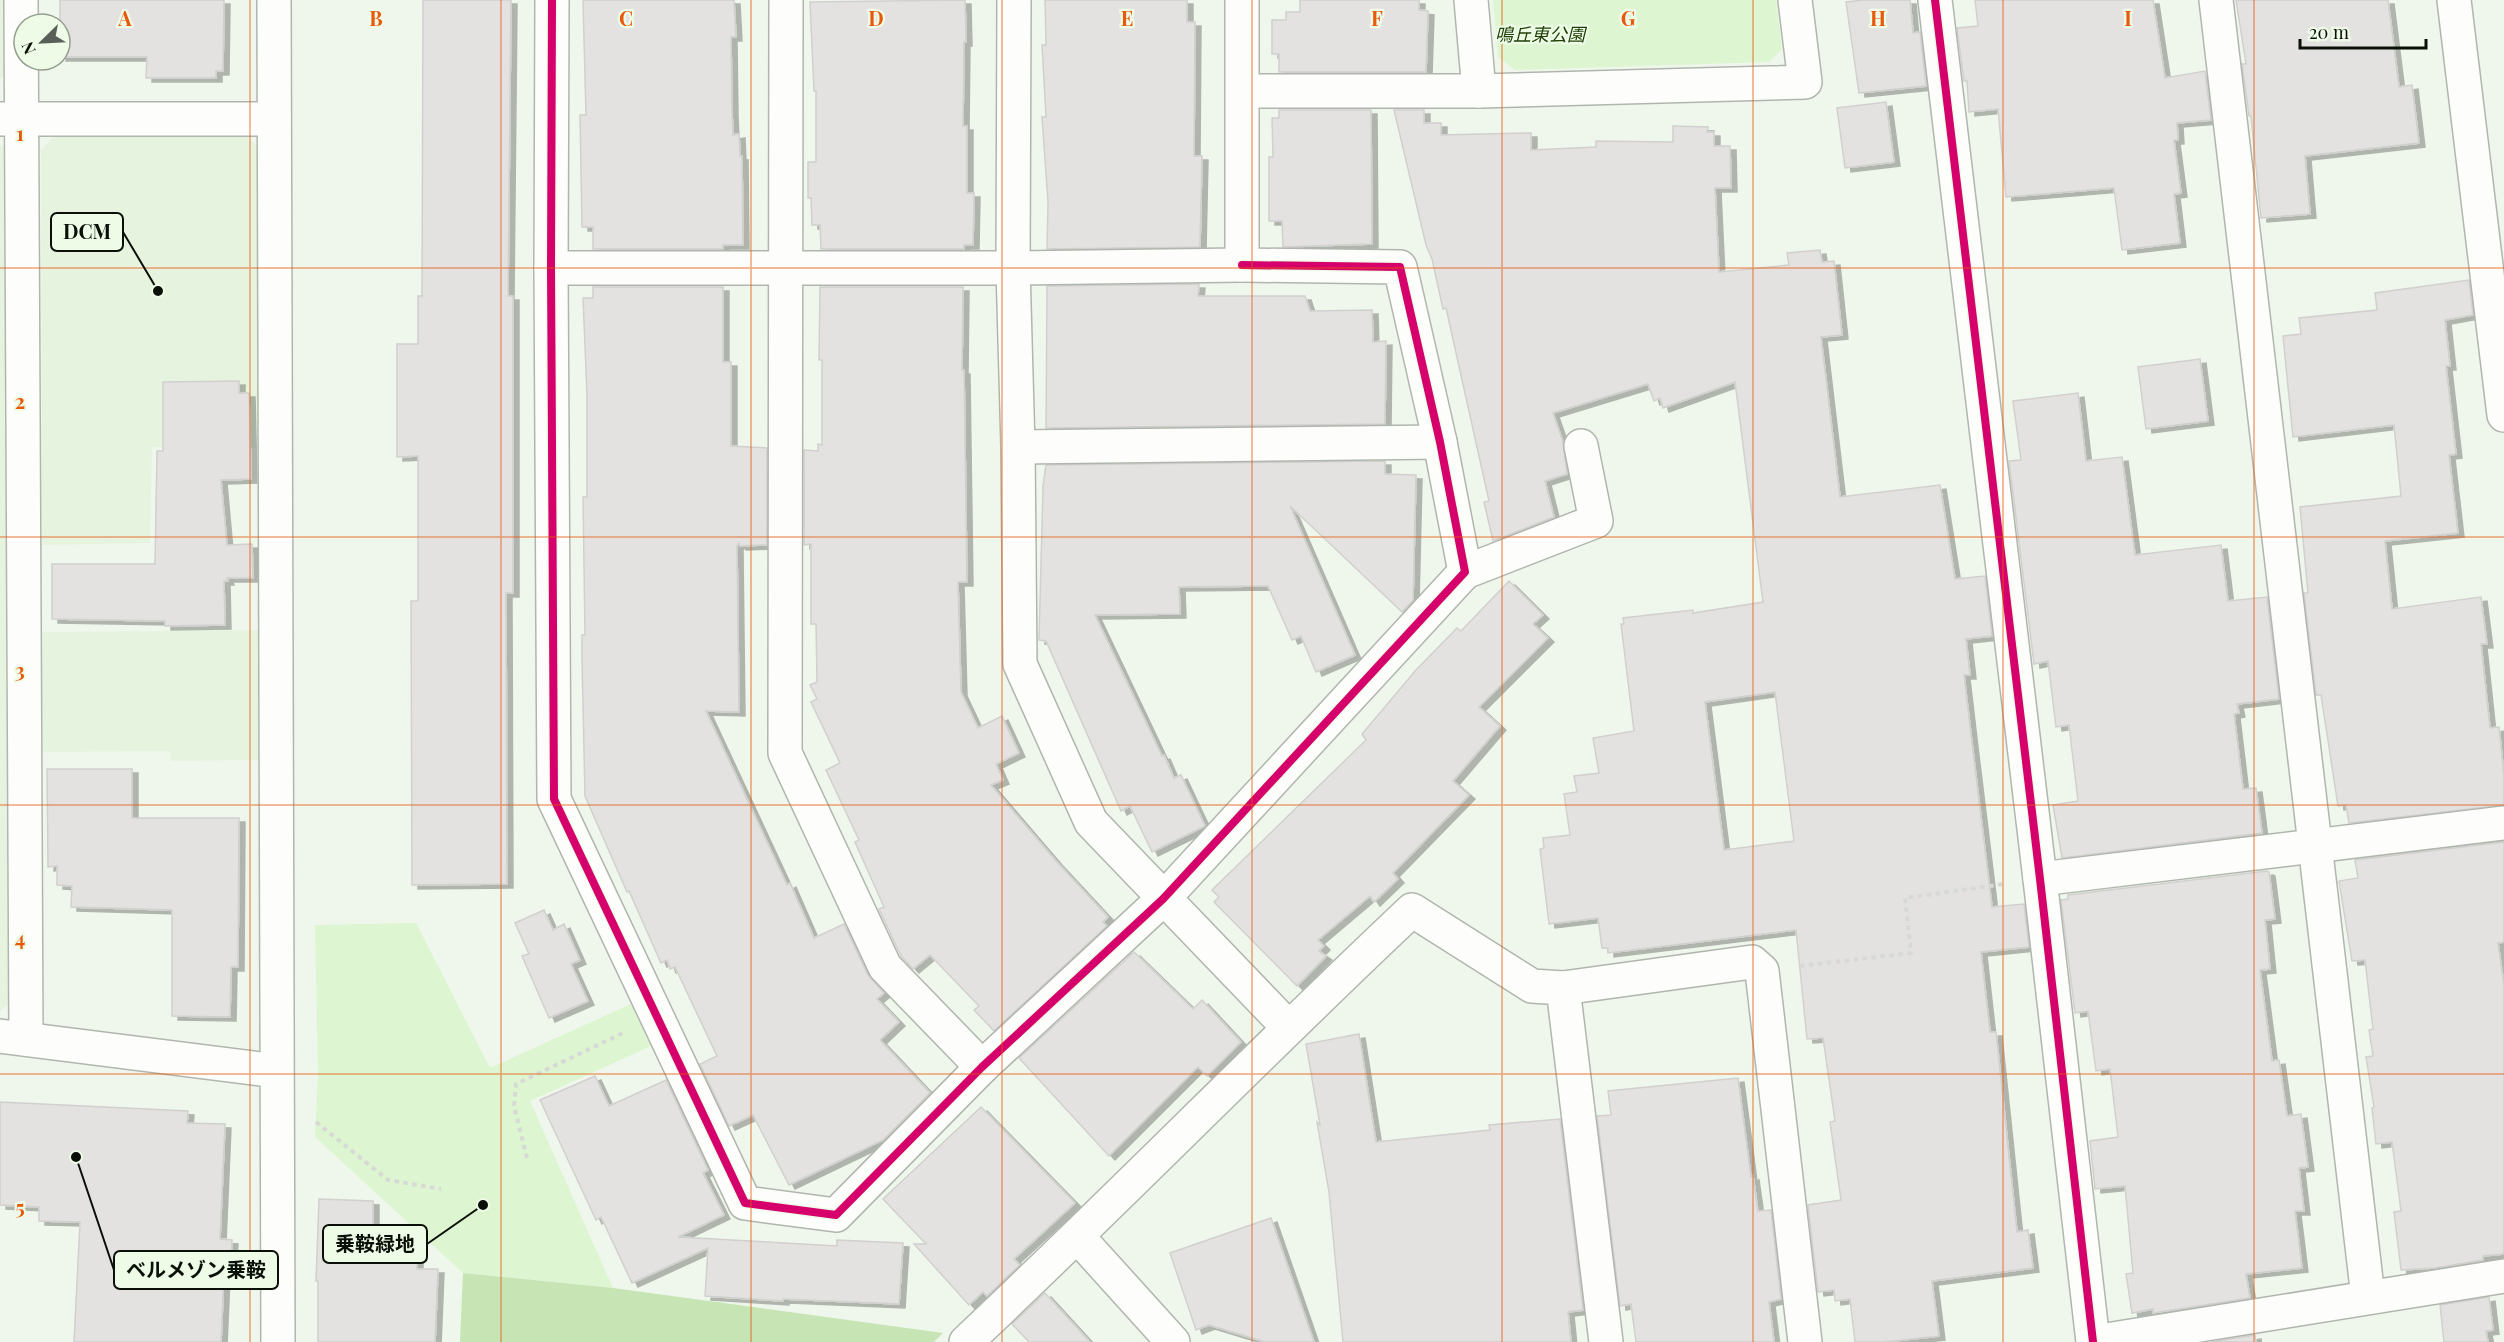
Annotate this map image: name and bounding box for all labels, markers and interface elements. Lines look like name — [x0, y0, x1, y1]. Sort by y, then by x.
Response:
text: A — [117, 4, 132, 31]
text: B — [369, 4, 383, 31]
text: C — [619, 4, 633, 31]
text: D — [868, 4, 884, 31]
text: E — [1121, 4, 1133, 31]
text: F — [1371, 4, 1383, 31]
text: G — [1621, 4, 1636, 31]
text: H — [1870, 4, 1886, 31]
text: I — [2124, 4, 2132, 31]
north arrow — [12, 12, 72, 72]
scale bar — [2300, 12, 2426, 50]
text: 20 m — [2309, 20, 2349, 44]
park label: 鳴丘東公園 — [1495, 22, 1588, 46]
text: N — [16, 38, 40, 58]
text: 1 — [16, 119, 24, 146]
callout: DCM — [51, 213, 123, 251]
text: DCM — [63, 217, 111, 244]
text: 2 — [15, 387, 25, 414]
text: 3 — [15, 656, 25, 683]
text: 4 — [15, 924, 25, 951]
text: 5 — [15, 1193, 25, 1220]
callout: 乗鞍緑地 — [323, 1225, 427, 1263]
text: 乗鞍緑地 — [335, 1229, 415, 1256]
callout: ベルメゾン乗鞍 — [114, 1251, 278, 1289]
text: ベルメゾン乗鞍 — [126, 1255, 266, 1282]

